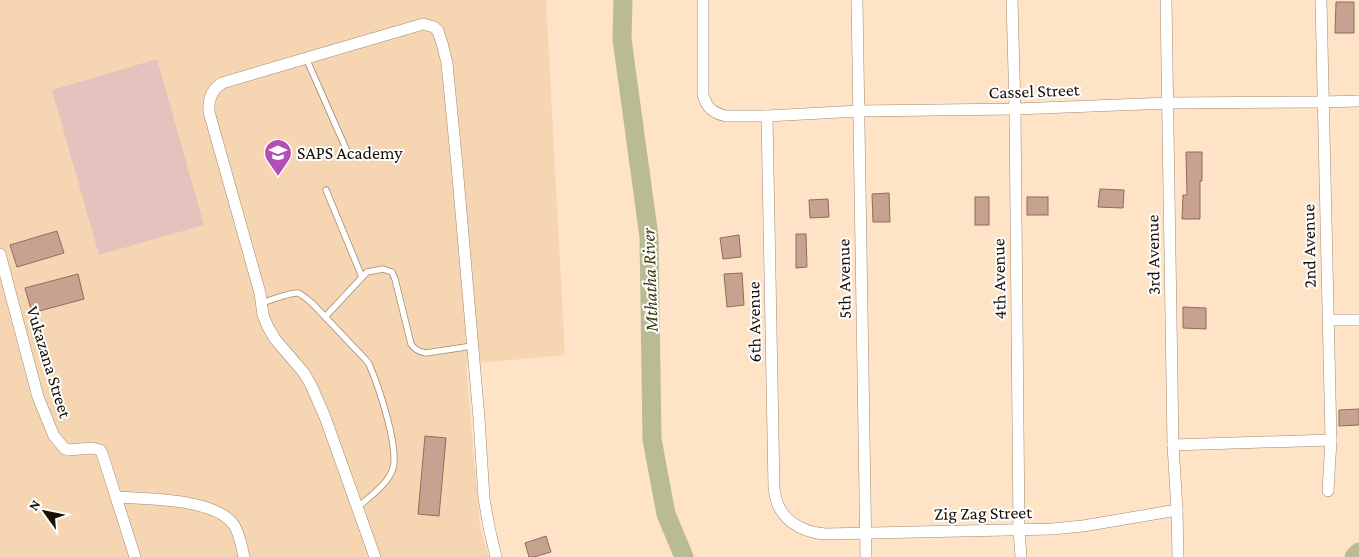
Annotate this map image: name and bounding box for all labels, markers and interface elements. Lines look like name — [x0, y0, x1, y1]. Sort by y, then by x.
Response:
street label: Cassel Street — [988, 79, 1081, 103]
school or university icon: SAPS Academy — [263, 138, 293, 177]
place label: SAPS Academy — [297, 143, 403, 163]
street label: 2nd Avenue — [1298, 204, 1320, 288]
street label: 3rd Avenue — [1142, 215, 1164, 295]
water label: Mthatha River — [637, 226, 662, 333]
street label: 4th Avenue — [988, 238, 1010, 320]
street label: 5th Avenue — [833, 239, 855, 319]
street label: 6th Avenue — [743, 281, 765, 363]
street label: Vukazana Street — [22, 304, 76, 421]
north arrow — [20, 487, 70, 537]
text: N — [25, 496, 44, 513]
street label: Zig Zag Street — [934, 502, 1033, 524]

